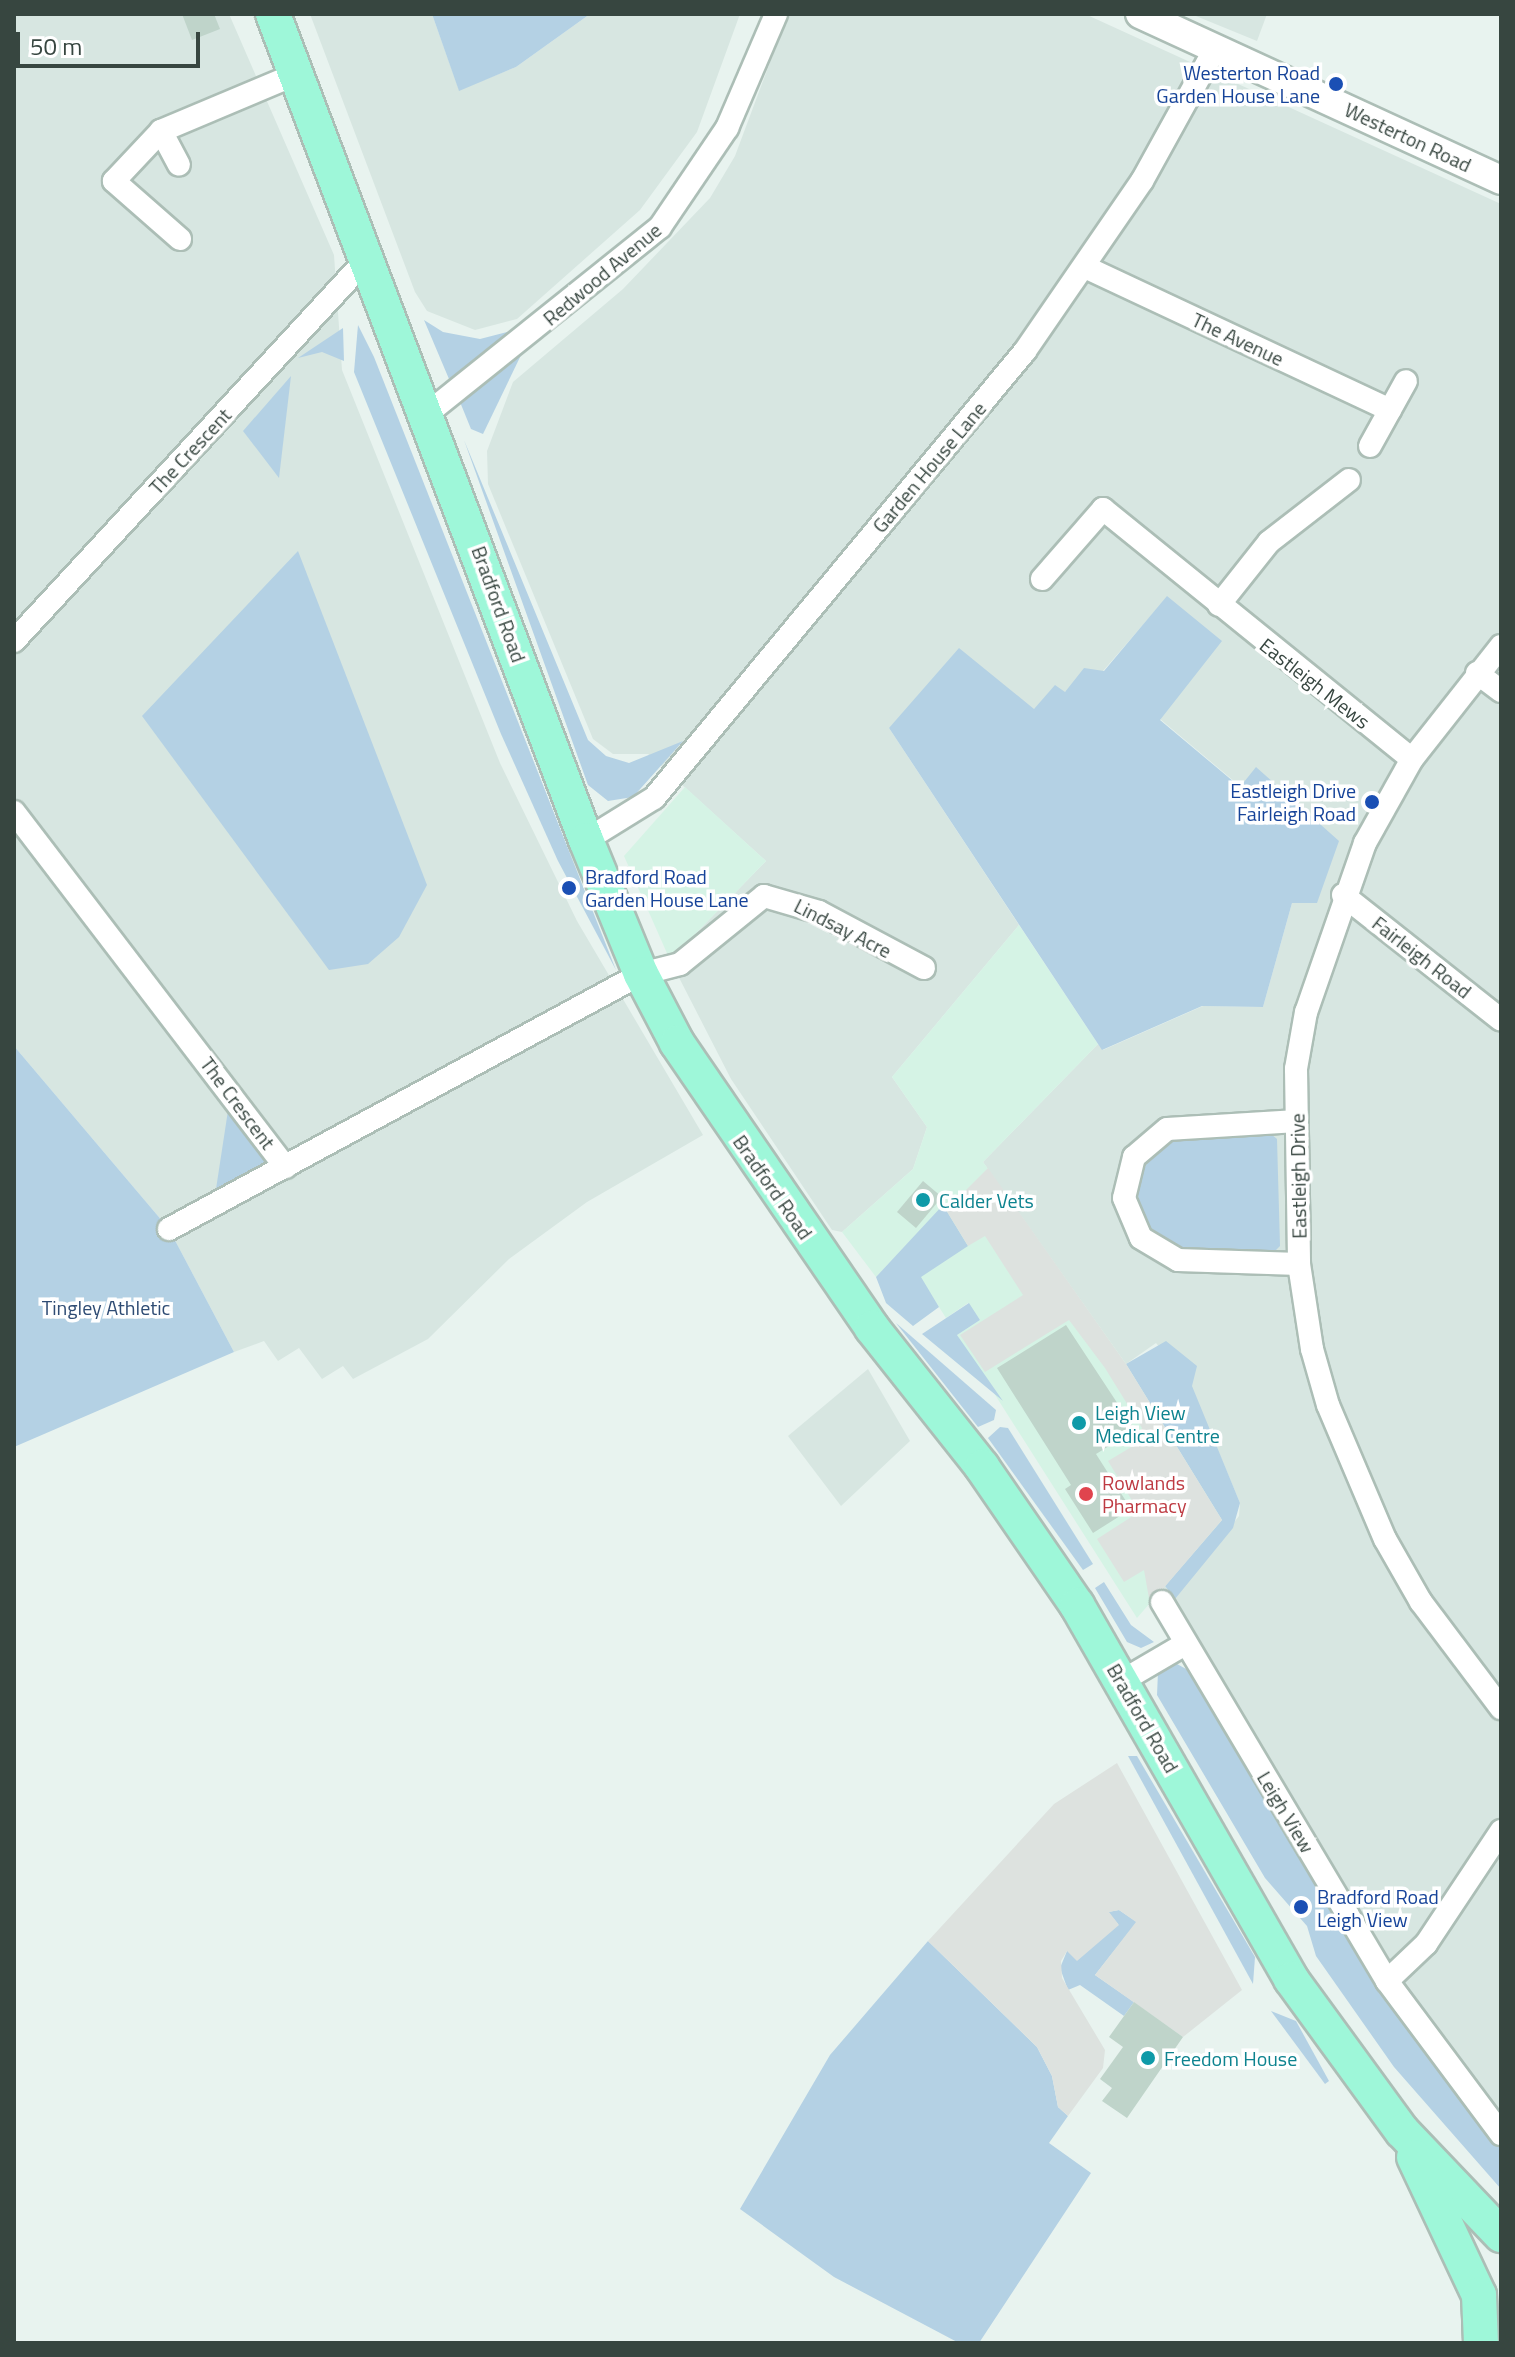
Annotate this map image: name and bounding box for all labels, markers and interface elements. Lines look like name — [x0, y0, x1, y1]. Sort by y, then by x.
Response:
scale bar — [20, 16, 204, 66]
text: 50 m — [30, 28, 82, 64]
place label: Westerton Road Garden House Lane — [1156, 60, 1320, 107]
marker: Westerton Road Garden House Lane — [1327, 75, 1345, 93]
street label: Westerton Road — [1341, 97, 1475, 177]
street label: Redwood Avenue — [538, 218, 666, 330]
street label: The Avenue — [1188, 307, 1288, 371]
street label: Garden House Lane — [867, 397, 991, 537]
street label: The Crescent — [144, 403, 236, 499]
street label: Bradford Road — [467, 543, 531, 665]
street label: Eastleigh Mews — [1255, 633, 1375, 733]
place label: Eastleigh Drive Fairleigh Road — [1230, 778, 1356, 825]
marker: Eastleigh Drive Fairleigh Road — [1363, 793, 1381, 811]
place label: Bradford Road Garden House Lane — [585, 864, 749, 911]
marker: Bradford Road Garden House Lane — [560, 879, 578, 897]
street label: Lindsay Acre — [790, 893, 896, 963]
street label: Fairleigh Road — [1368, 911, 1476, 1003]
street label: The Crescent — [196, 1052, 280, 1154]
street label: Eastleigh Drive — [1285, 1113, 1311, 1239]
street label: Bradford Road — [728, 1130, 818, 1244]
place label: Calder Vets — [939, 1188, 1034, 1212]
marker: Calder Vets — [914, 1191, 932, 1209]
park label: Tingley Athletic — [42, 1295, 170, 1319]
place label: Leigh View Medical Centre — [1095, 1400, 1220, 1447]
marker: Leigh View Medical Centre — [1070, 1414, 1088, 1432]
place label: Rowlands Pharmacy — [1102, 1470, 1187, 1517]
marker: Rowlands Pharmacy — [1077, 1485, 1095, 1503]
street label: Bradford Road — [1102, 1659, 1184, 1777]
street label: Leigh View — [1252, 1767, 1320, 1857]
place label: Bradford Road Leigh View — [1317, 1884, 1439, 1931]
marker: Bradford Road Leigh View — [1292, 1898, 1310, 1916]
place label: Freedom House — [1164, 2046, 1297, 2070]
marker: Freedom House — [1139, 2049, 1157, 2067]

